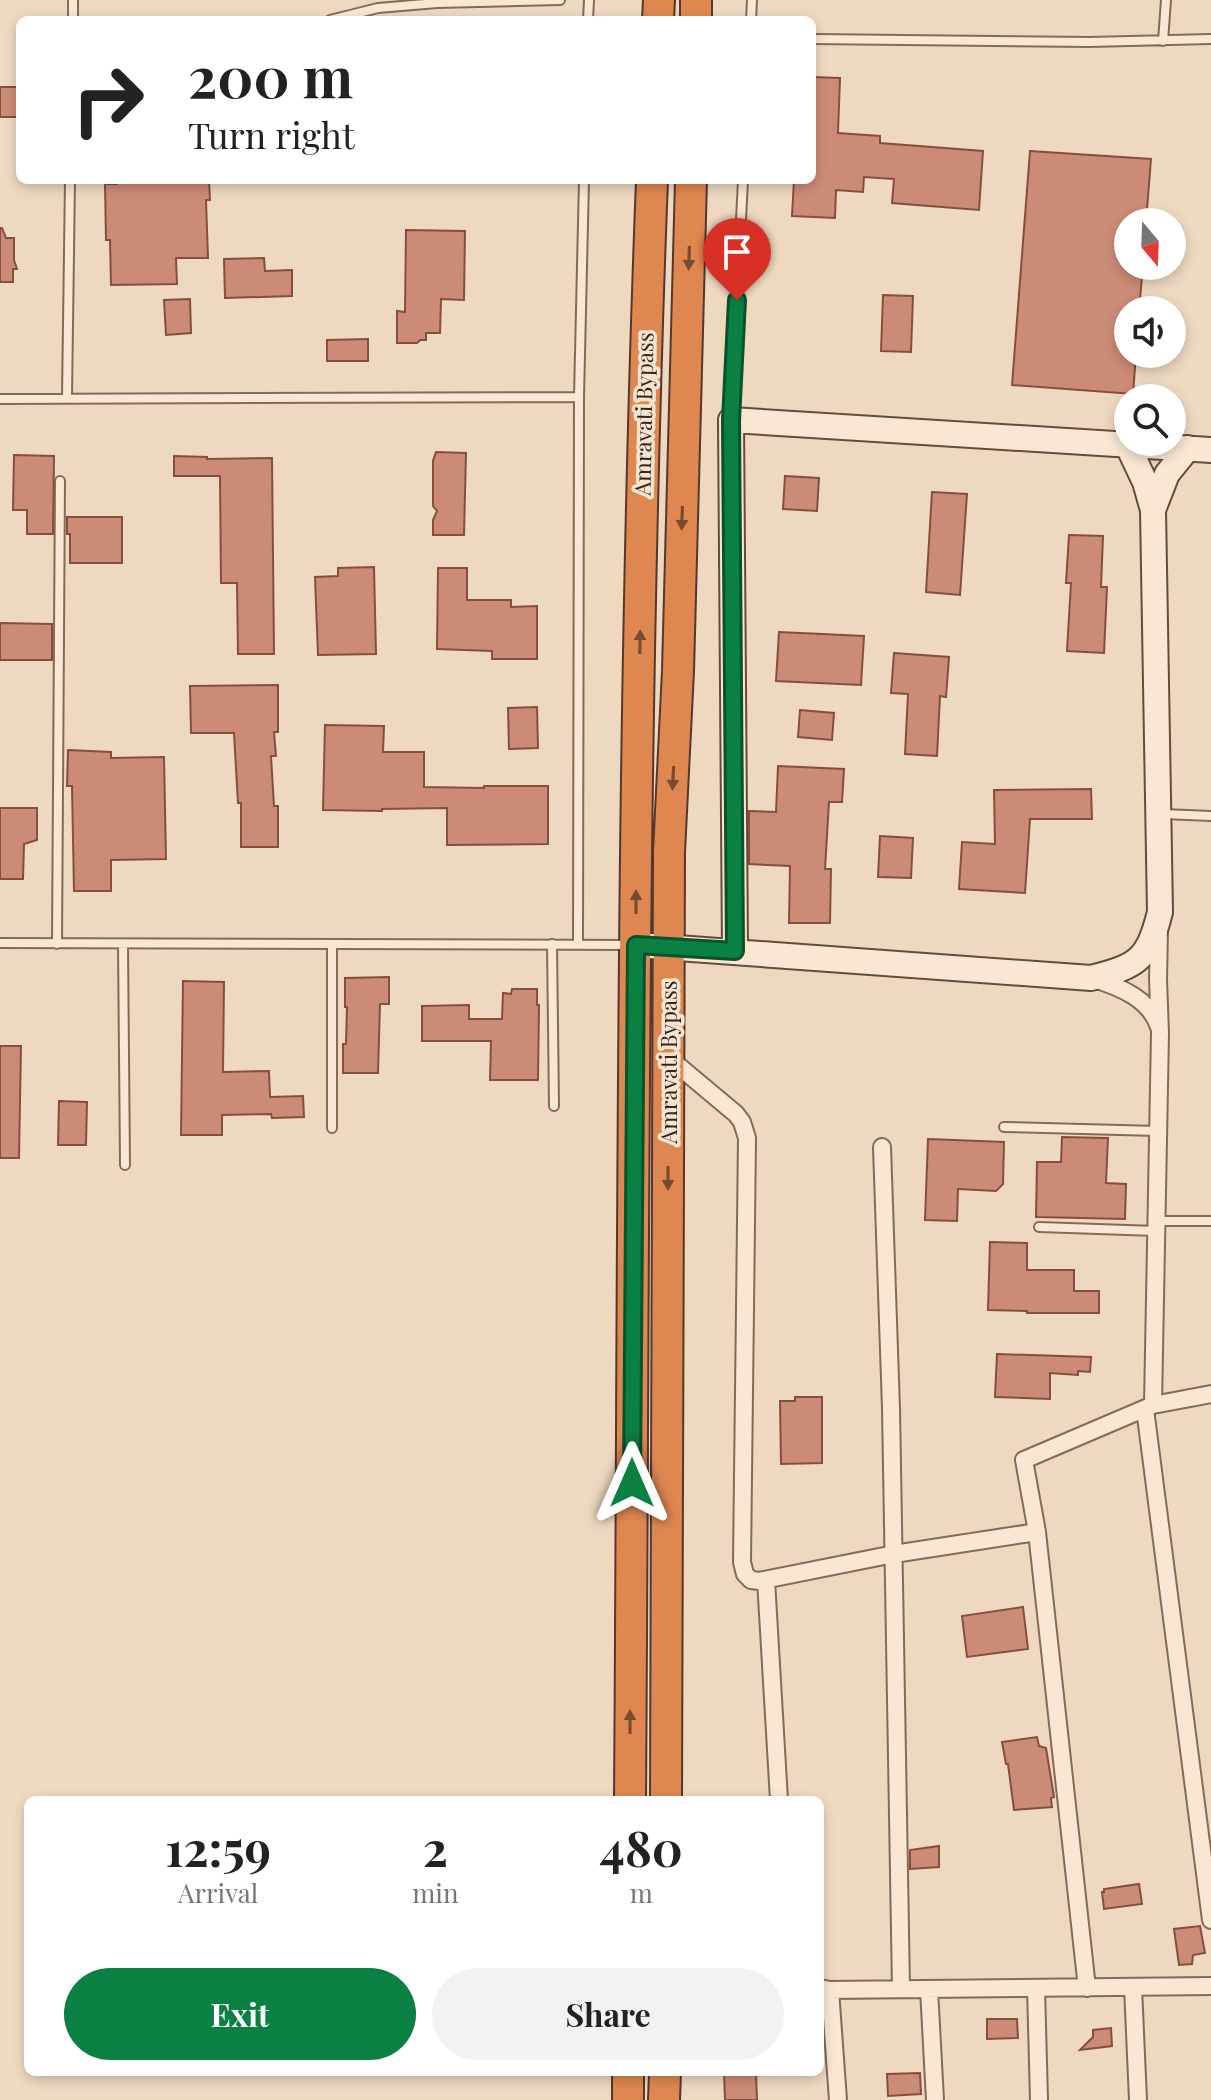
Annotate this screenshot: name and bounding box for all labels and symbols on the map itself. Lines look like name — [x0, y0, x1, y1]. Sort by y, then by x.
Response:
north arrow — [1114, 208, 1186, 280]
pin — [703, 218, 771, 300]
one-way arrow — [683, 246, 695, 271]
street label: Amravati Bypass — [627, 332, 659, 497]
one-way arrow — [675, 506, 688, 531]
one-way arrow — [634, 629, 646, 654]
one-way arrow — [666, 766, 679, 791]
one-way arrow — [630, 889, 642, 914]
street label: Amravati Bypass — [653, 980, 683, 1145]
one-way arrow — [662, 1166, 674, 1191]
position arrow — [590, 1441, 674, 1525]
one-way arrow — [624, 1709, 636, 1734]

